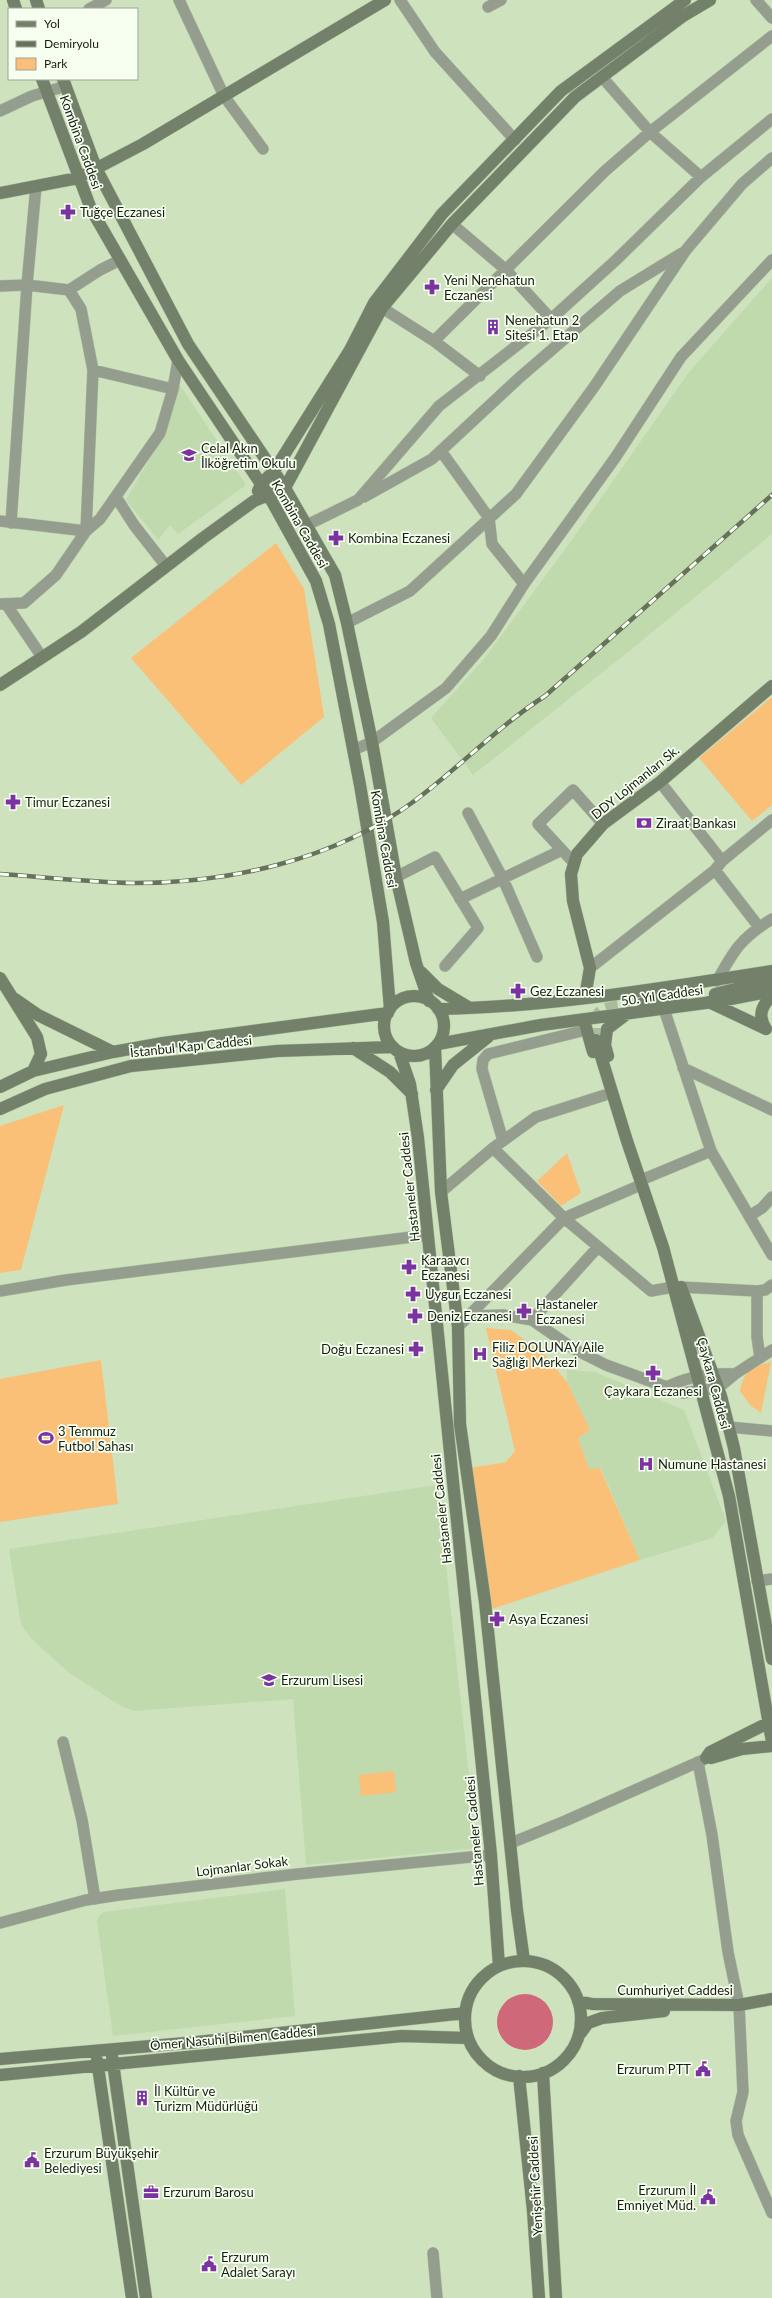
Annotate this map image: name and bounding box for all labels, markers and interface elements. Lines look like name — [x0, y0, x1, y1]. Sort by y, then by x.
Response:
legend — [8, 8, 138, 80]
text: Yol — [44, 16, 60, 31]
text: Demiryolu — [44, 36, 99, 51]
text: Park — [44, 56, 68, 71]
street label: Kombina Caddesi — [57, 93, 105, 191]
pharmacy icon: Tuğçe Eczanesi — [59, 203, 77, 221]
place label: Tuğçe Eczanesi — [80, 204, 165, 220]
place label: Yeni Nenehatun Eczanesi — [444, 272, 535, 303]
pharmacy icon: Yeni Nenehatun Eczanesi — [423, 278, 441, 296]
place label: Nenehatun 2 Sitesi 1. Etap — [505, 312, 579, 343]
building icon: Nenehatun 2 Sitesi 1. Etap — [484, 318, 502, 336]
place label: Celal Akın İlköğretim Okulu — [201, 440, 296, 471]
school or university icon: Celal Akın İlköğretim Okulu — [180, 446, 198, 464]
street label: Kombina Caddesi — [268, 477, 332, 571]
pharmacy icon: Kombina Eczanesi — [327, 529, 345, 547]
place label: Kombina Eczanesi — [348, 530, 450, 546]
street label: DDY Lojmanları Sk. — [588, 742, 682, 822]
street label: Kombina Caddesi — [368, 789, 400, 889]
pharmacy icon: Timur Eczanesi — [4, 793, 22, 811]
place label: Timur Eczanesi — [25, 794, 110, 810]
bank icon: Ziraat Bankası — [635, 814, 653, 832]
place label: Ziraat Bankası — [656, 815, 736, 831]
street label: 50. Yıl Caddesi — [620, 981, 704, 1009]
pharmacy icon: Gez Eczanesi — [509, 982, 527, 1000]
place label: Gez Eczanesi — [530, 983, 604, 999]
street label: İstanbul Kapı Caddesi — [129, 1032, 253, 1060]
street label: Hastaneler Caddesi — [395, 1131, 423, 1243]
place label: Karaavcı Eczanesi — [421, 1252, 470, 1283]
pharmacy icon: Karaavcı Eczanesi — [400, 1258, 418, 1276]
pharmacy icon: Uygur Eczanesi — [404, 1285, 422, 1303]
place label: Uygur Eczanesi — [425, 1286, 511, 1302]
place label: Hastaneler Eczanesi — [536, 1296, 598, 1327]
pharmacy icon: Hastaneler Eczanesi — [515, 1302, 533, 1320]
pharmacy icon: Deniz Eczanesi — [406, 1307, 424, 1325]
place label: Deniz Eczanesi — [427, 1308, 512, 1324]
street label: Çaykara Caddesi — [694, 1335, 734, 1431]
place label: Filiz DOLUNAY Aile Sağlığı Merkezi — [492, 1339, 604, 1370]
pharmacy icon: Doğu Eczanesi — [407, 1340, 425, 1358]
place label: Doğu Eczanesi — [321, 1341, 404, 1357]
hospital icon: Filiz DOLUNAY Aile Sağlığı Merkezi — [471, 1345, 489, 1363]
pharmacy icon: Çaykara Eczanesi — [644, 1364, 662, 1382]
place label: Çaykara Eczanesi — [604, 1383, 702, 1399]
place label: 3 Temmuz Futbol Sahası — [58, 1423, 134, 1454]
sports icon: 3 Temmuz Futbol Sahası — [37, 1429, 55, 1447]
street label: Hastaneler Caddesi — [427, 1453, 455, 1565]
hospital icon: Numune Hastanesi — [637, 1455, 655, 1473]
place label: Numune Hastanesi — [658, 1456, 766, 1472]
pharmacy icon: Asya Eczanesi — [488, 1610, 506, 1628]
place label: Asya Eczanesi — [509, 1611, 588, 1627]
school or university icon: Erzurum Lisesi — [260, 1671, 278, 1689]
place label: Erzurum Lisesi — [281, 1672, 363, 1688]
street label: Hastaneler Caddesi — [461, 1775, 487, 1887]
street label: Lojmanlar Sokak — [195, 1852, 289, 1880]
street label: Cumhuriyet Caddesi — [617, 1982, 733, 1998]
street label: Ömer Nasuhi Bilmen Caddesi — [149, 2023, 317, 2053]
public building icon: Erzurum PTT — [694, 2060, 712, 2078]
place label: Erzurum PTT — [617, 2061, 691, 2077]
place label: İl Kültür ve Turizm Müdürlüğü — [154, 2083, 258, 2114]
building icon: İl Kültür ve Turizm Müdürlüğü — [133, 2089, 151, 2107]
street label: Yenişehir Caddesi — [524, 2136, 546, 2236]
place label: Erzurum Büyükşehir Belediyesi — [44, 2145, 159, 2176]
public building icon: Erzurum Büyükşehir Belediyesi — [23, 2151, 41, 2169]
place label: Erzurum İl Emniyet Müd. — [617, 2182, 696, 2213]
office icon: Erzurum Barosu — [142, 2183, 160, 2201]
place label: Erzurum Barosu — [163, 2184, 254, 2200]
public building icon: Erzurum İl Emniyet Müd. — [699, 2188, 717, 2206]
place label: Erzurum Adalet Sarayı — [221, 2249, 295, 2280]
public building icon: Erzurum Adalet Sarayı — [200, 2255, 218, 2273]

